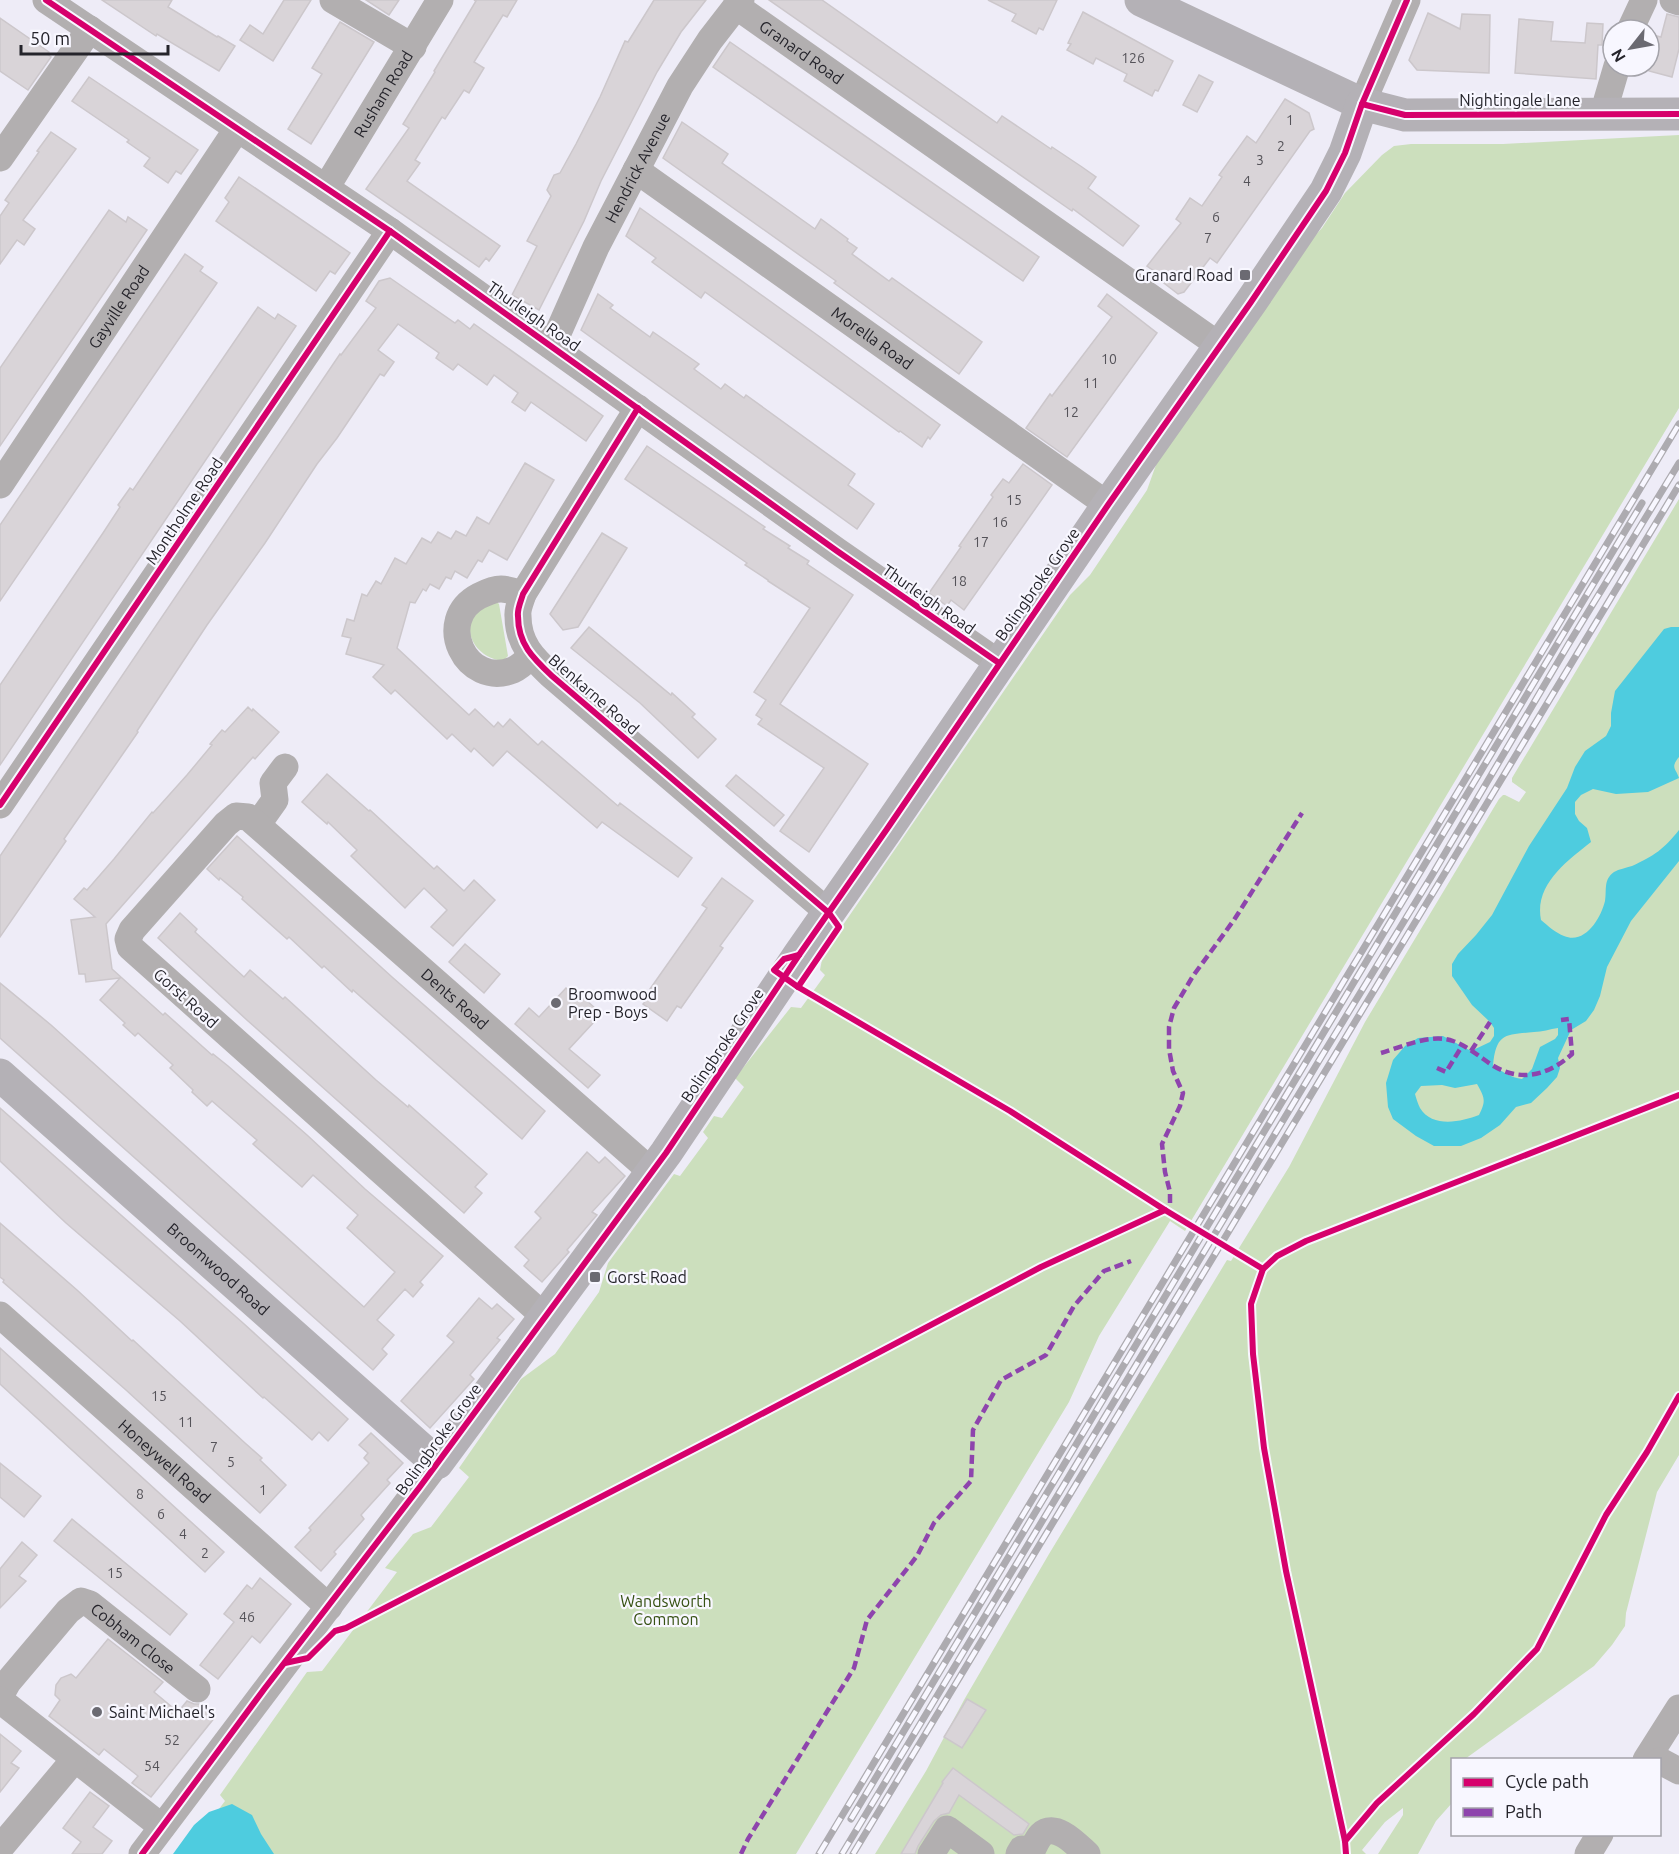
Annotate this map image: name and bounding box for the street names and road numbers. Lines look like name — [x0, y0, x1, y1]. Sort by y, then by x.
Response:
street label: Granard Road — [756, 16, 847, 88]
street label: Rusham Road — [350, 47, 416, 140]
street label: Nightingale Lane — [1459, 91, 1581, 109]
street label: Hendrick Avenue — [601, 110, 674, 226]
street label: Gayville Road — [84, 262, 153, 352]
street label: Thurleigh Road — [484, 277, 584, 355]
street label: Morella Road — [828, 303, 917, 373]
street label: Montholme Road — [142, 454, 226, 568]
street label: Bolingbroke Grove — [991, 524, 1083, 644]
street label: Thurleigh Road — [879, 560, 979, 638]
street label: Blenkarne Road — [545, 650, 643, 738]
street label: Gorst Road — [150, 965, 222, 1031]
street label: Dents Road — [418, 965, 492, 1033]
street label: Bolingbroke Grove — [677, 985, 767, 1105]
street label: Broomwood Road — [164, 1219, 273, 1319]
street label: Bolingbroke Grove — [391, 1380, 485, 1498]
street label: Honeywell Road — [115, 1416, 214, 1507]
street label: Cobham Close — [87, 1599, 179, 1677]

